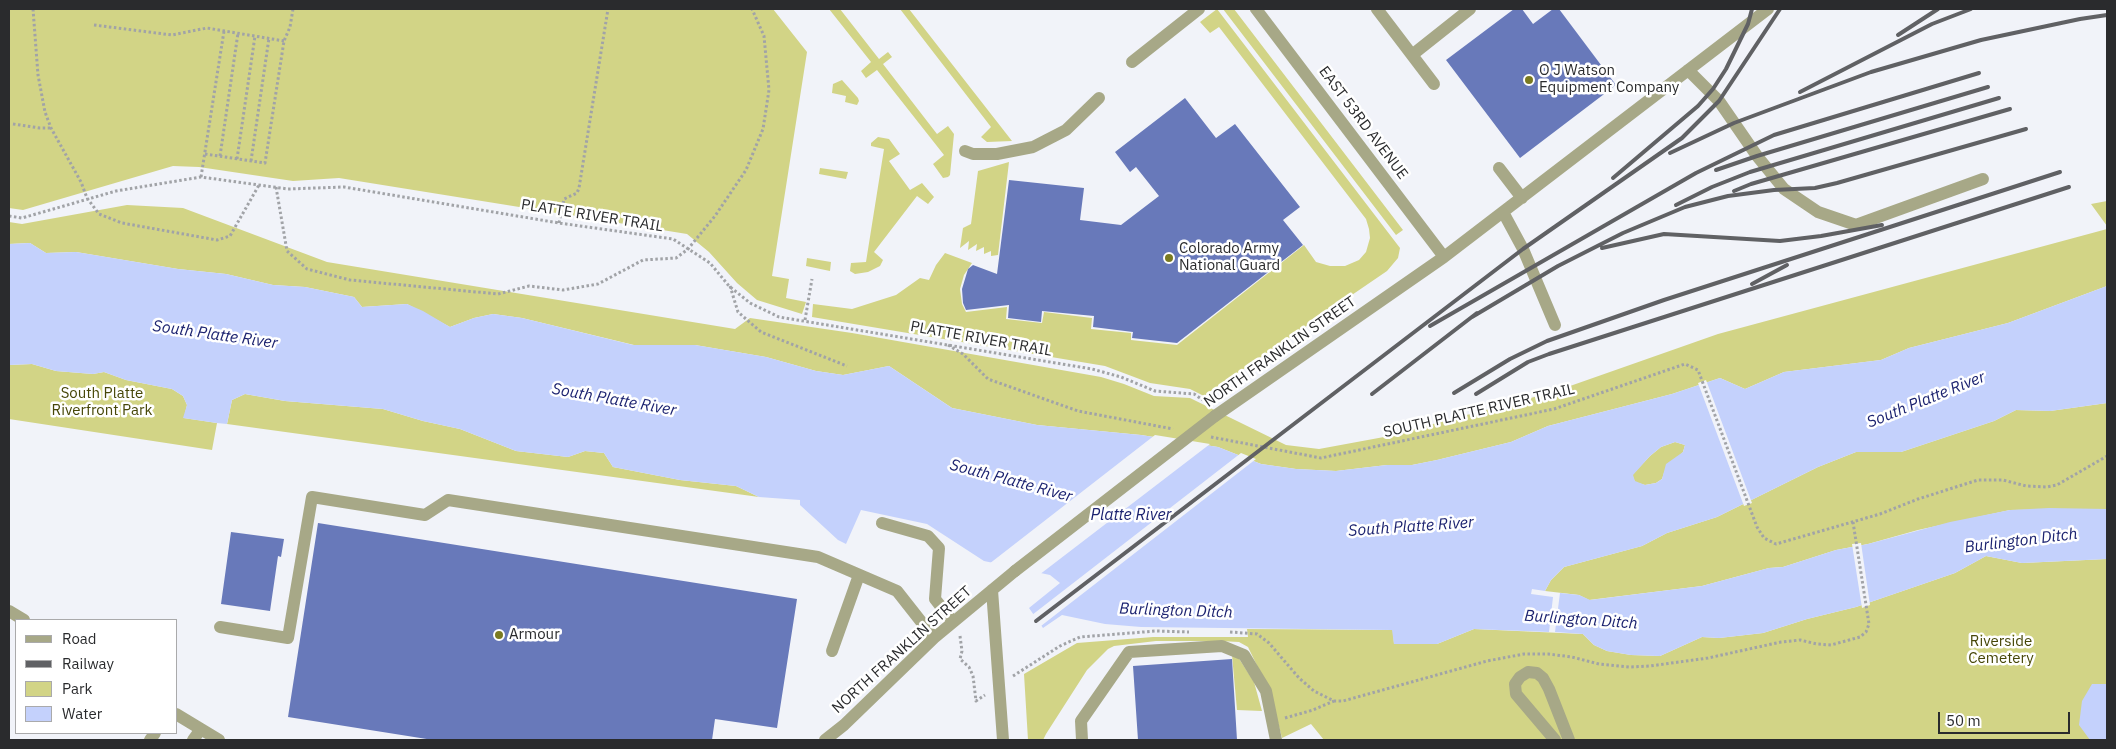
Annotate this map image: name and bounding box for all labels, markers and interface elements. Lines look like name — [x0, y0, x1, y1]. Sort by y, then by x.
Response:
place label: O J Watson Equipment Company — [1539, 62, 1679, 97]
street label: EAST 53RD AVENUE — [1315, 63, 1411, 183]
marker: O J Watson Equipment Company — [1523, 74, 1535, 86]
street label: PLATTE RIVER TRAIL — [520, 196, 664, 236]
place label: Colorado Army National Guard — [1179, 240, 1280, 275]
marker: Colorado Army National Guard — [1163, 252, 1175, 264]
street label: NORTH FRANKLIN STREET — [1201, 293, 1359, 411]
water label: South Platte River — [151, 317, 279, 353]
street label: PLATTE RIVER TRAIL — [909, 318, 1053, 360]
water label: South Platte River — [1864, 368, 1988, 432]
water label: South Platte River — [550, 380, 678, 420]
street label: SOUTH PLATTE RIVER TRAIL — [1382, 380, 1576, 442]
park label: South Platte Riverfront Park — [52, 385, 152, 420]
water label: South Platte River — [948, 455, 1074, 507]
water label: Platte River — [1091, 505, 1171, 525]
water label: South Platte River — [1348, 513, 1474, 541]
water label: Burlington Ditch — [1963, 525, 2079, 557]
street label: NORTH FRANKLIN STREET — [829, 583, 975, 717]
water label: Burlington Ditch — [1119, 599, 1233, 623]
water label: Burlington Ditch — [1524, 606, 1638, 634]
legend — [15, 619, 178, 734]
place label: Armour — [509, 626, 560, 644]
text: Road — [62, 629, 97, 648]
marker: Armour — [493, 629, 505, 641]
park label: Riverside Cemetery — [1968, 633, 2034, 668]
text: Railway — [62, 654, 114, 673]
text: Park — [62, 679, 92, 698]
scale bar — [1941, 702, 2074, 734]
text: Water — [62, 704, 102, 723]
text: 50 m — [1946, 711, 1981, 730]

